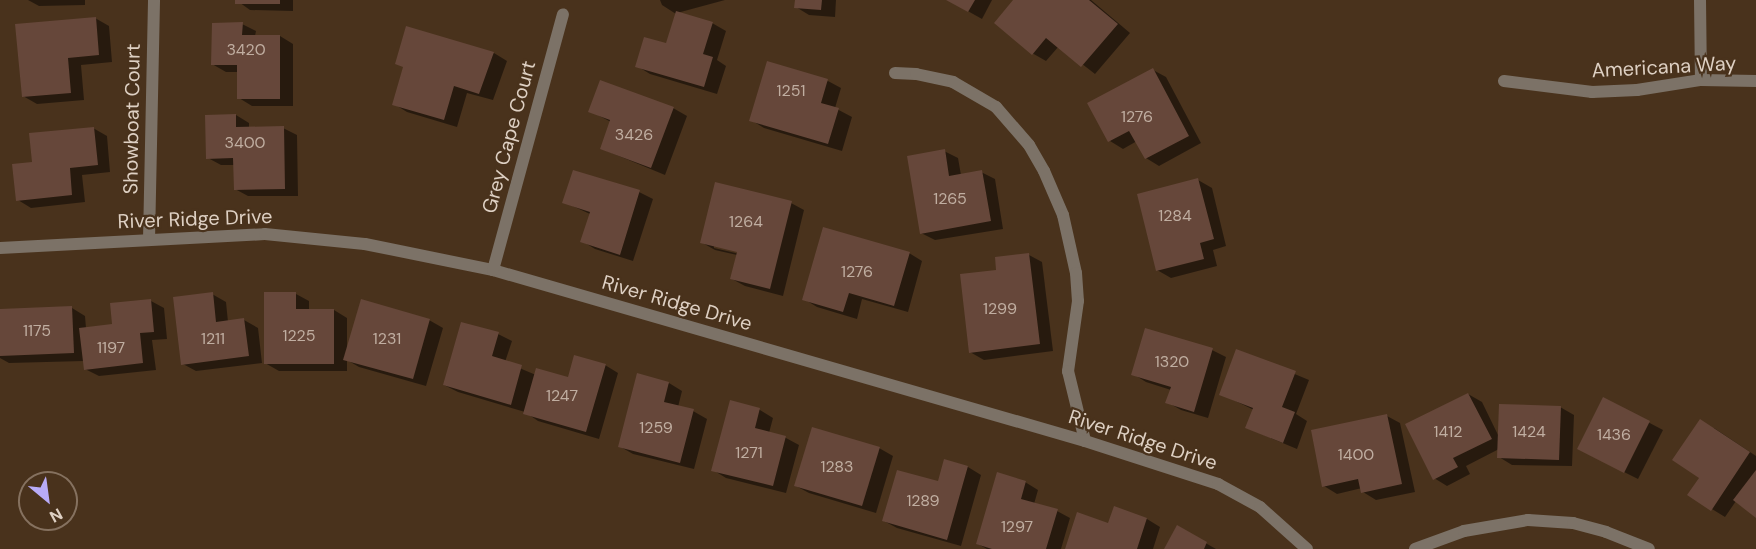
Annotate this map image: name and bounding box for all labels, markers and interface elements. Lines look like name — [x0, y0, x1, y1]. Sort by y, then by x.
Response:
house number: 3420 — [226, 40, 266, 60]
street label: Showboat Court — [119, 43, 145, 195]
street label: Americana Way — [1591, 51, 1737, 83]
street label: Grey Cape Court — [477, 58, 541, 216]
house number: 1251 — [777, 81, 805, 101]
house number: 1276 — [1121, 107, 1153, 127]
house number: 3426 — [615, 125, 653, 145]
house number: 3400 — [224, 133, 266, 153]
house number: 1265 — [933, 189, 967, 209]
street label: River Ridge Drive — [117, 204, 273, 234]
house number: 1284 — [1158, 206, 1192, 226]
house number: 1264 — [729, 212, 763, 232]
house number: 1276 — [841, 262, 873, 282]
street label: River Ridge Drive — [599, 270, 755, 336]
house number: 1299 — [983, 299, 1017, 319]
house number: 1175 — [23, 321, 51, 341]
house number: 1225 — [282, 326, 316, 346]
house number: 1211 — [201, 329, 225, 349]
house number: 1231 — [373, 329, 401, 349]
house number: 1197 — [97, 338, 125, 358]
house number: 1320 — [1155, 352, 1189, 372]
house number: 1247 — [546, 386, 578, 406]
street label: River Ridge Drive — [1066, 405, 1220, 475]
house number: 1259 — [639, 418, 673, 438]
house number: 1412 — [1434, 422, 1462, 442]
house number: 1424 — [1512, 422, 1546, 442]
house number: 1436 — [1597, 425, 1631, 445]
house number: 1271 — [735, 443, 763, 463]
house number: 1400 — [1338, 445, 1374, 465]
house number: 1283 — [820, 457, 854, 477]
north arrow — [18, 471, 78, 531]
house number: 1289 — [906, 491, 940, 511]
text: N — [46, 503, 66, 527]
house number: 1297 — [1001, 517, 1033, 537]

